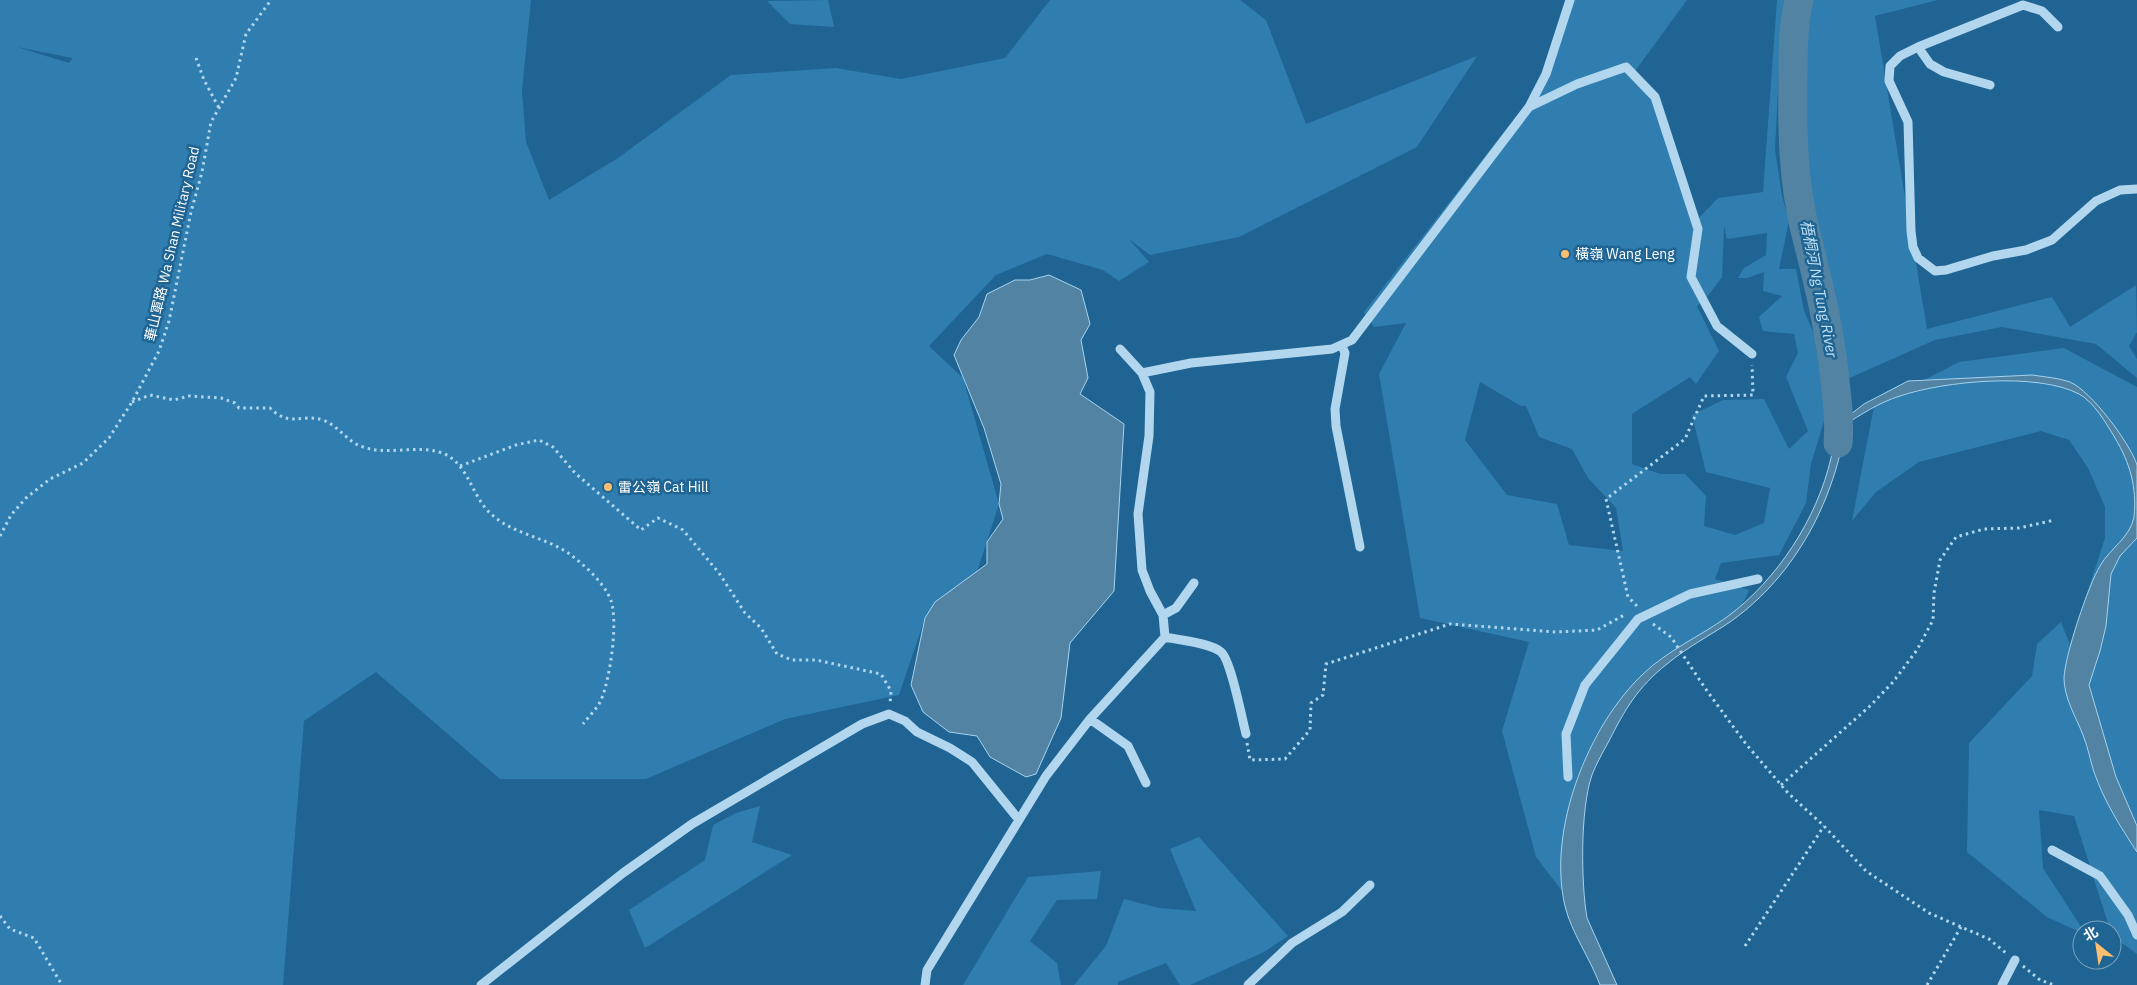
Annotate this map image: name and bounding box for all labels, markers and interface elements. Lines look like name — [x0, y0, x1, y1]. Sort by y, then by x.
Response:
street label: 華山軍路 Wa Shan Military Road — [141, 145, 203, 343]
water label: 梧桐河 Ng Tung River — [1797, 219, 1842, 360]
place label: 橫嶺 Wang Leng — [1575, 245, 1675, 263]
marker: 橫嶺 Wang Leng — [1559, 248, 1571, 260]
place label: 雷公嶺 Cat Hill — [618, 478, 709, 496]
marker: 雷公嶺 Cat Hill — [602, 481, 614, 493]
north arrow — [2072, 920, 2122, 970]
text: 北 — [2080, 922, 2101, 945]

